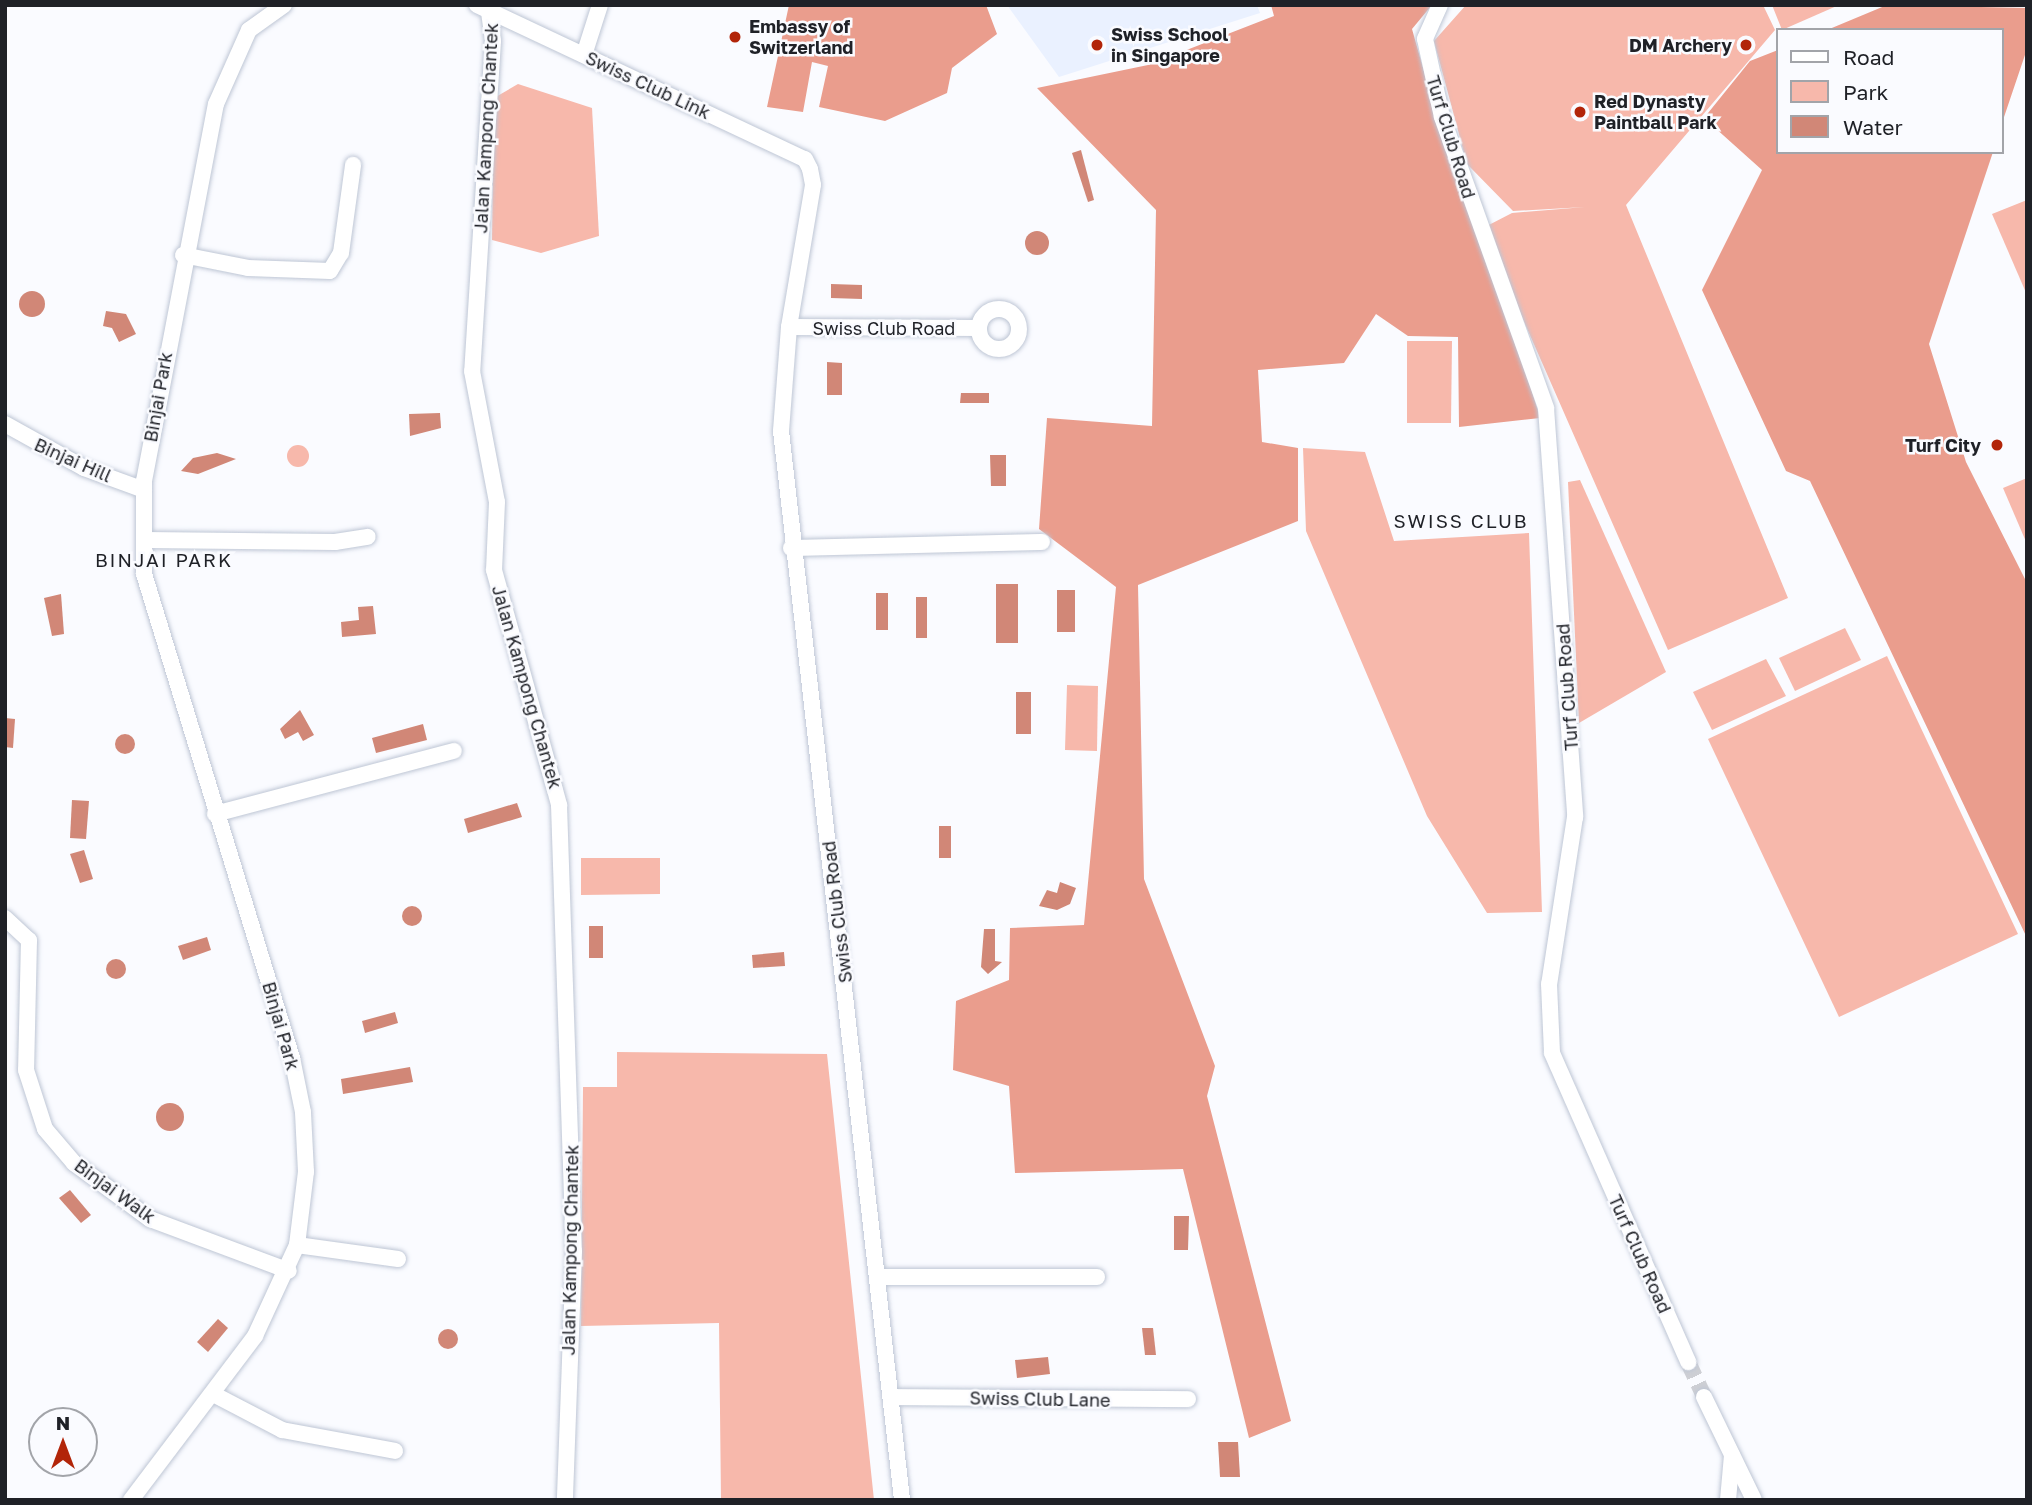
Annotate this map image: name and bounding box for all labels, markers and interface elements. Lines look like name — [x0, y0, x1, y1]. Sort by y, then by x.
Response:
place label: Embassy of Switzerland — [749, 16, 853, 58]
street label: Jalan Kampong Chantek — [470, 22, 502, 234]
place label: Swiss School in Singapore — [1111, 24, 1228, 66]
legend — [1776, 28, 2004, 154]
marker: Embassy of Switzerland — [727, 29, 743, 45]
place label: DM Archery — [1629, 34, 1732, 56]
marker: Swiss School in Singapore — [1089, 37, 1105, 53]
marker: DM Archery — [1738, 37, 1754, 53]
text: Road — [1843, 44, 1894, 70]
street label: Swiss Club Link — [582, 47, 714, 123]
street label: Turf Club Road — [1422, 73, 1480, 201]
text: Park — [1843, 79, 1888, 105]
place label: Red Dynasty Paintball Park — [1594, 91, 1717, 134]
marker: Red Dynasty Paintball Park — [1572, 104, 1588, 120]
text: Water — [1843, 114, 1903, 140]
street label: Swiss Club Road — [813, 317, 955, 339]
street label: Binjai Park — [139, 350, 177, 444]
street label: Binjai Hill — [31, 433, 115, 487]
place label: Turf City — [1905, 434, 1981, 456]
marker: Turf City — [1987, 435, 2007, 455]
district label: SWISS CLUB — [1395, 510, 1527, 532]
district label: BINJAI PARK — [96, 549, 232, 571]
street label: Jalan Kampong Chantek — [488, 583, 566, 791]
street label: Turf Club Road — [1552, 623, 1582, 751]
street label: Swiss Club Road — [818, 840, 856, 984]
street label: Binjai Park — [258, 979, 304, 1073]
street label: Jalan Kampong Chantek — [557, 1144, 583, 1356]
street label: Binjai Walk — [70, 1154, 160, 1228]
street label: Turf Club Road — [1604, 1191, 1676, 1317]
street label: Swiss Club Lane — [969, 1387, 1111, 1411]
north arrow — [28, 1407, 98, 1477]
text: N — [56, 1411, 70, 1434]

